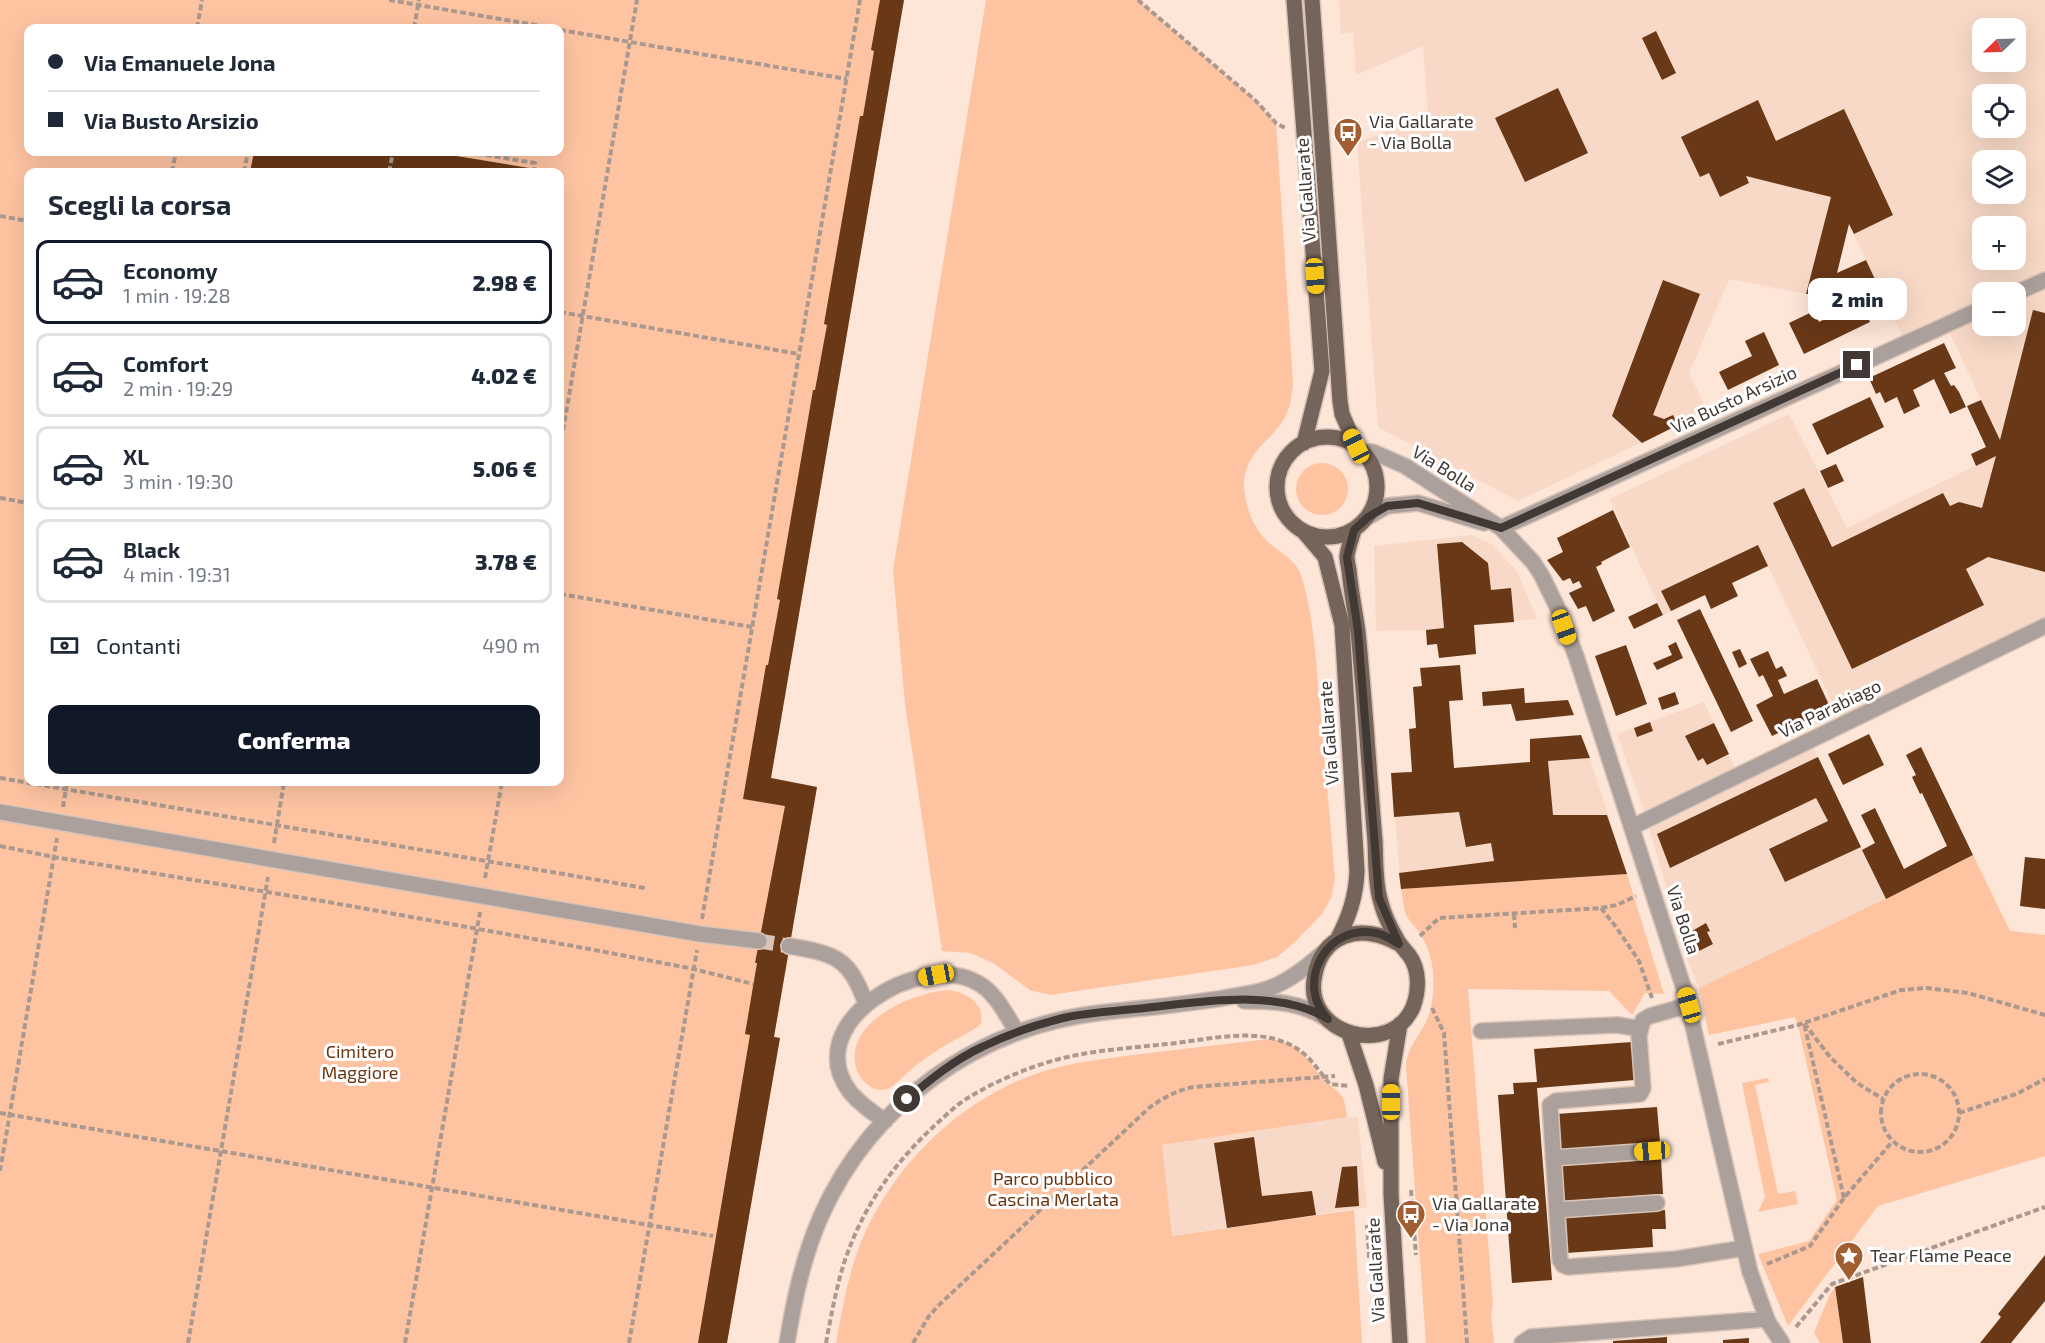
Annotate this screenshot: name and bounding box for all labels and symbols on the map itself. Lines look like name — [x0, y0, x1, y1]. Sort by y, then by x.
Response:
north arrow — [1972, 18, 2026, 72]
place label: Via Gallarate - Via Bolla — [1369, 110, 1474, 153]
bus stop icon: Via Gallarate - Via Bolla — [1332, 116, 1364, 158]
street label: Via Gallarate — [1290, 137, 1320, 243]
car — [1305, 257, 1325, 295]
callout: 2 min — [1808, 278, 1906, 320]
route end — [1843, 351, 1870, 378]
street label: Via Busto Arsizio — [1667, 360, 1800, 438]
car — [1340, 426, 1372, 466]
street label: Via Bolla — [1408, 440, 1481, 496]
car — [1549, 607, 1579, 647]
street label: Via Parabiago — [1775, 674, 1885, 742]
street label: Via Gallarate — [1313, 680, 1343, 786]
street label: Via Bolla — [1662, 882, 1705, 957]
car — [917, 963, 955, 987]
car — [1675, 985, 1703, 1025]
park label: Cimitero Maggiore — [321, 1040, 399, 1083]
car — [1382, 1084, 1400, 1120]
route start — [893, 1085, 920, 1112]
car — [1633, 1141, 1671, 1161]
park label: Parco pubblico Cascina Merlata — [987, 1167, 1119, 1210]
place label: Via Gallarate - Via Jona — [1432, 1192, 1537, 1235]
bus stop icon: Via Gallarate - Via Jona — [1395, 1198, 1427, 1240]
street label: Via Gallarate — [1361, 1217, 1389, 1323]
place icon: Tear Flame Peace — [1833, 1240, 1865, 1282]
place label: Tear Flame Peace — [1870, 1244, 2012, 1266]

